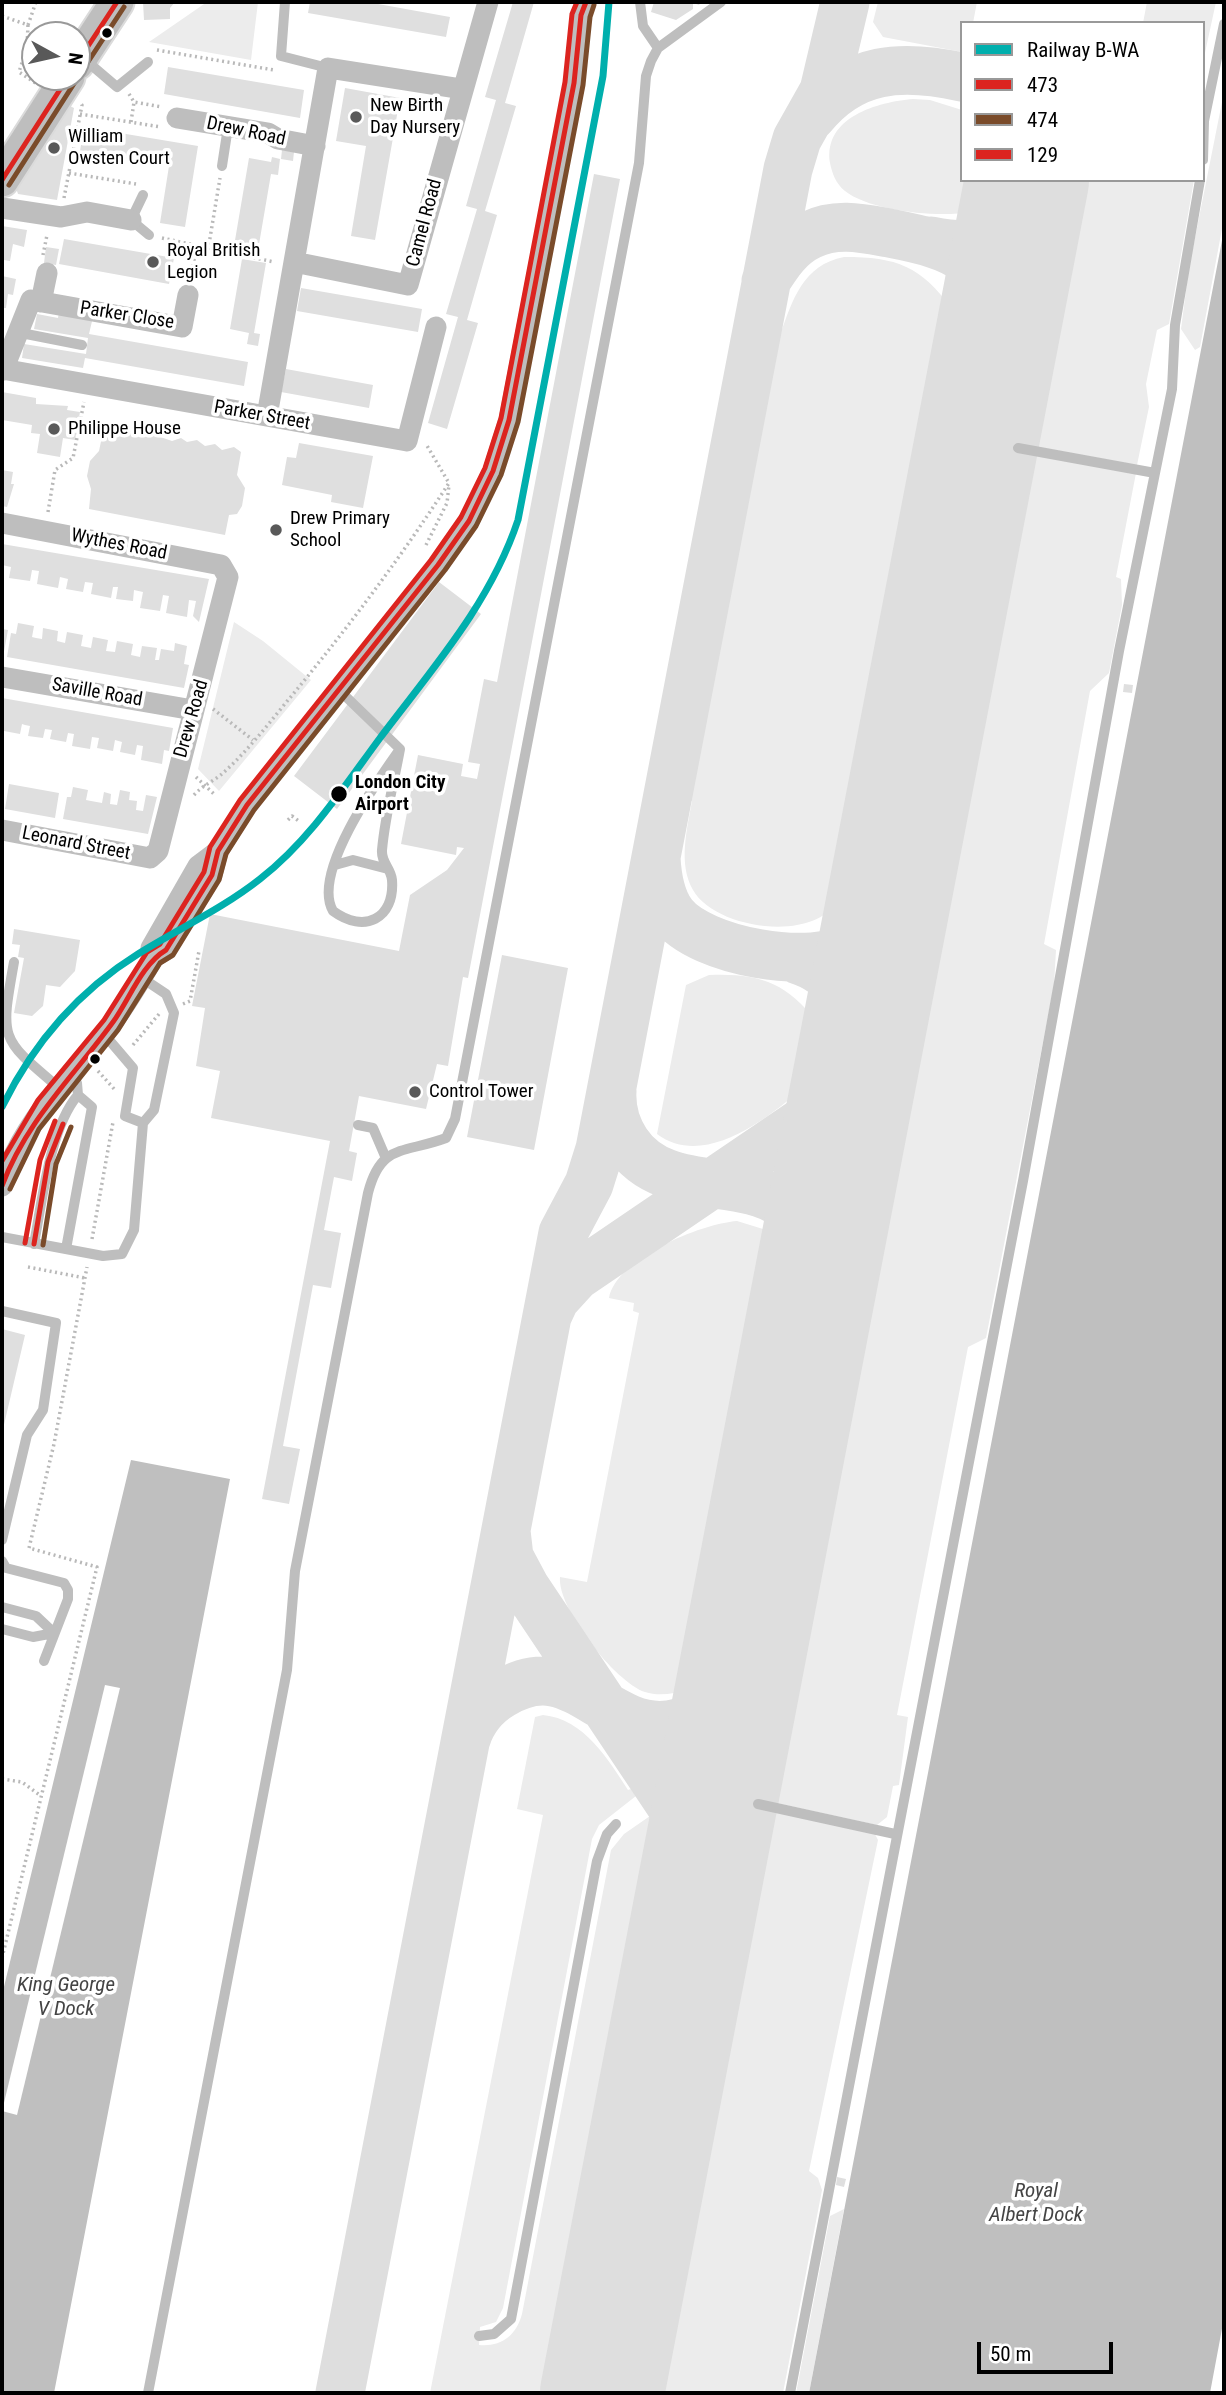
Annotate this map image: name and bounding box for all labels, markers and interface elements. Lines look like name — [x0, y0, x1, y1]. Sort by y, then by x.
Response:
north arrow — [21, 21, 91, 91]
legend — [960, 21, 1205, 182]
unlabelled marker — [100, 26, 114, 40]
text: Railway B-WA — [1027, 38, 1139, 62]
text: N — [63, 51, 88, 66]
text: 473 — [1027, 73, 1058, 97]
place label: New Birth Day Nursery — [370, 95, 460, 139]
text: 474 — [1027, 108, 1058, 132]
marker: New Birth Day Nursery — [348, 109, 364, 125]
street label: Drew Road — [204, 113, 288, 151]
place label: William Owsten Court — [68, 126, 170, 170]
marker: William Owsten Court — [46, 140, 62, 156]
text: 129 — [1027, 143, 1058, 167]
street label: Camel Road — [402, 177, 448, 269]
place label: Royal British Legion — [167, 240, 260, 284]
marker: Royal British Legion — [145, 254, 161, 270]
street label: Parker Close — [78, 297, 176, 335]
street label: Parker Street — [212, 396, 312, 436]
place label: Philippe House — [68, 418, 181, 440]
marker: Philippe House — [46, 421, 62, 437]
place label: Drew Primary School — [290, 508, 390, 552]
marker: Drew Primary School — [268, 522, 284, 538]
street label: Wythes Road — [69, 525, 169, 565]
street label: Saville Road — [50, 674, 144, 712]
street label: Drew Road — [170, 677, 214, 761]
place label: London City Airport — [355, 772, 445, 816]
marker: London City Airport — [329, 784, 349, 804]
street label: Leonard Street — [20, 822, 132, 866]
unlabelled marker — [88, 1052, 102, 1066]
place label: Control Tower — [429, 1081, 534, 1103]
marker: Control Tower — [407, 1084, 423, 1100]
water label: King George V Dock — [17, 1973, 115, 2023]
water label: Royal Albert Dock — [989, 2179, 1083, 2229]
scale bar — [981, 2328, 1118, 2372]
text: 50 m — [990, 2342, 1031, 2366]

